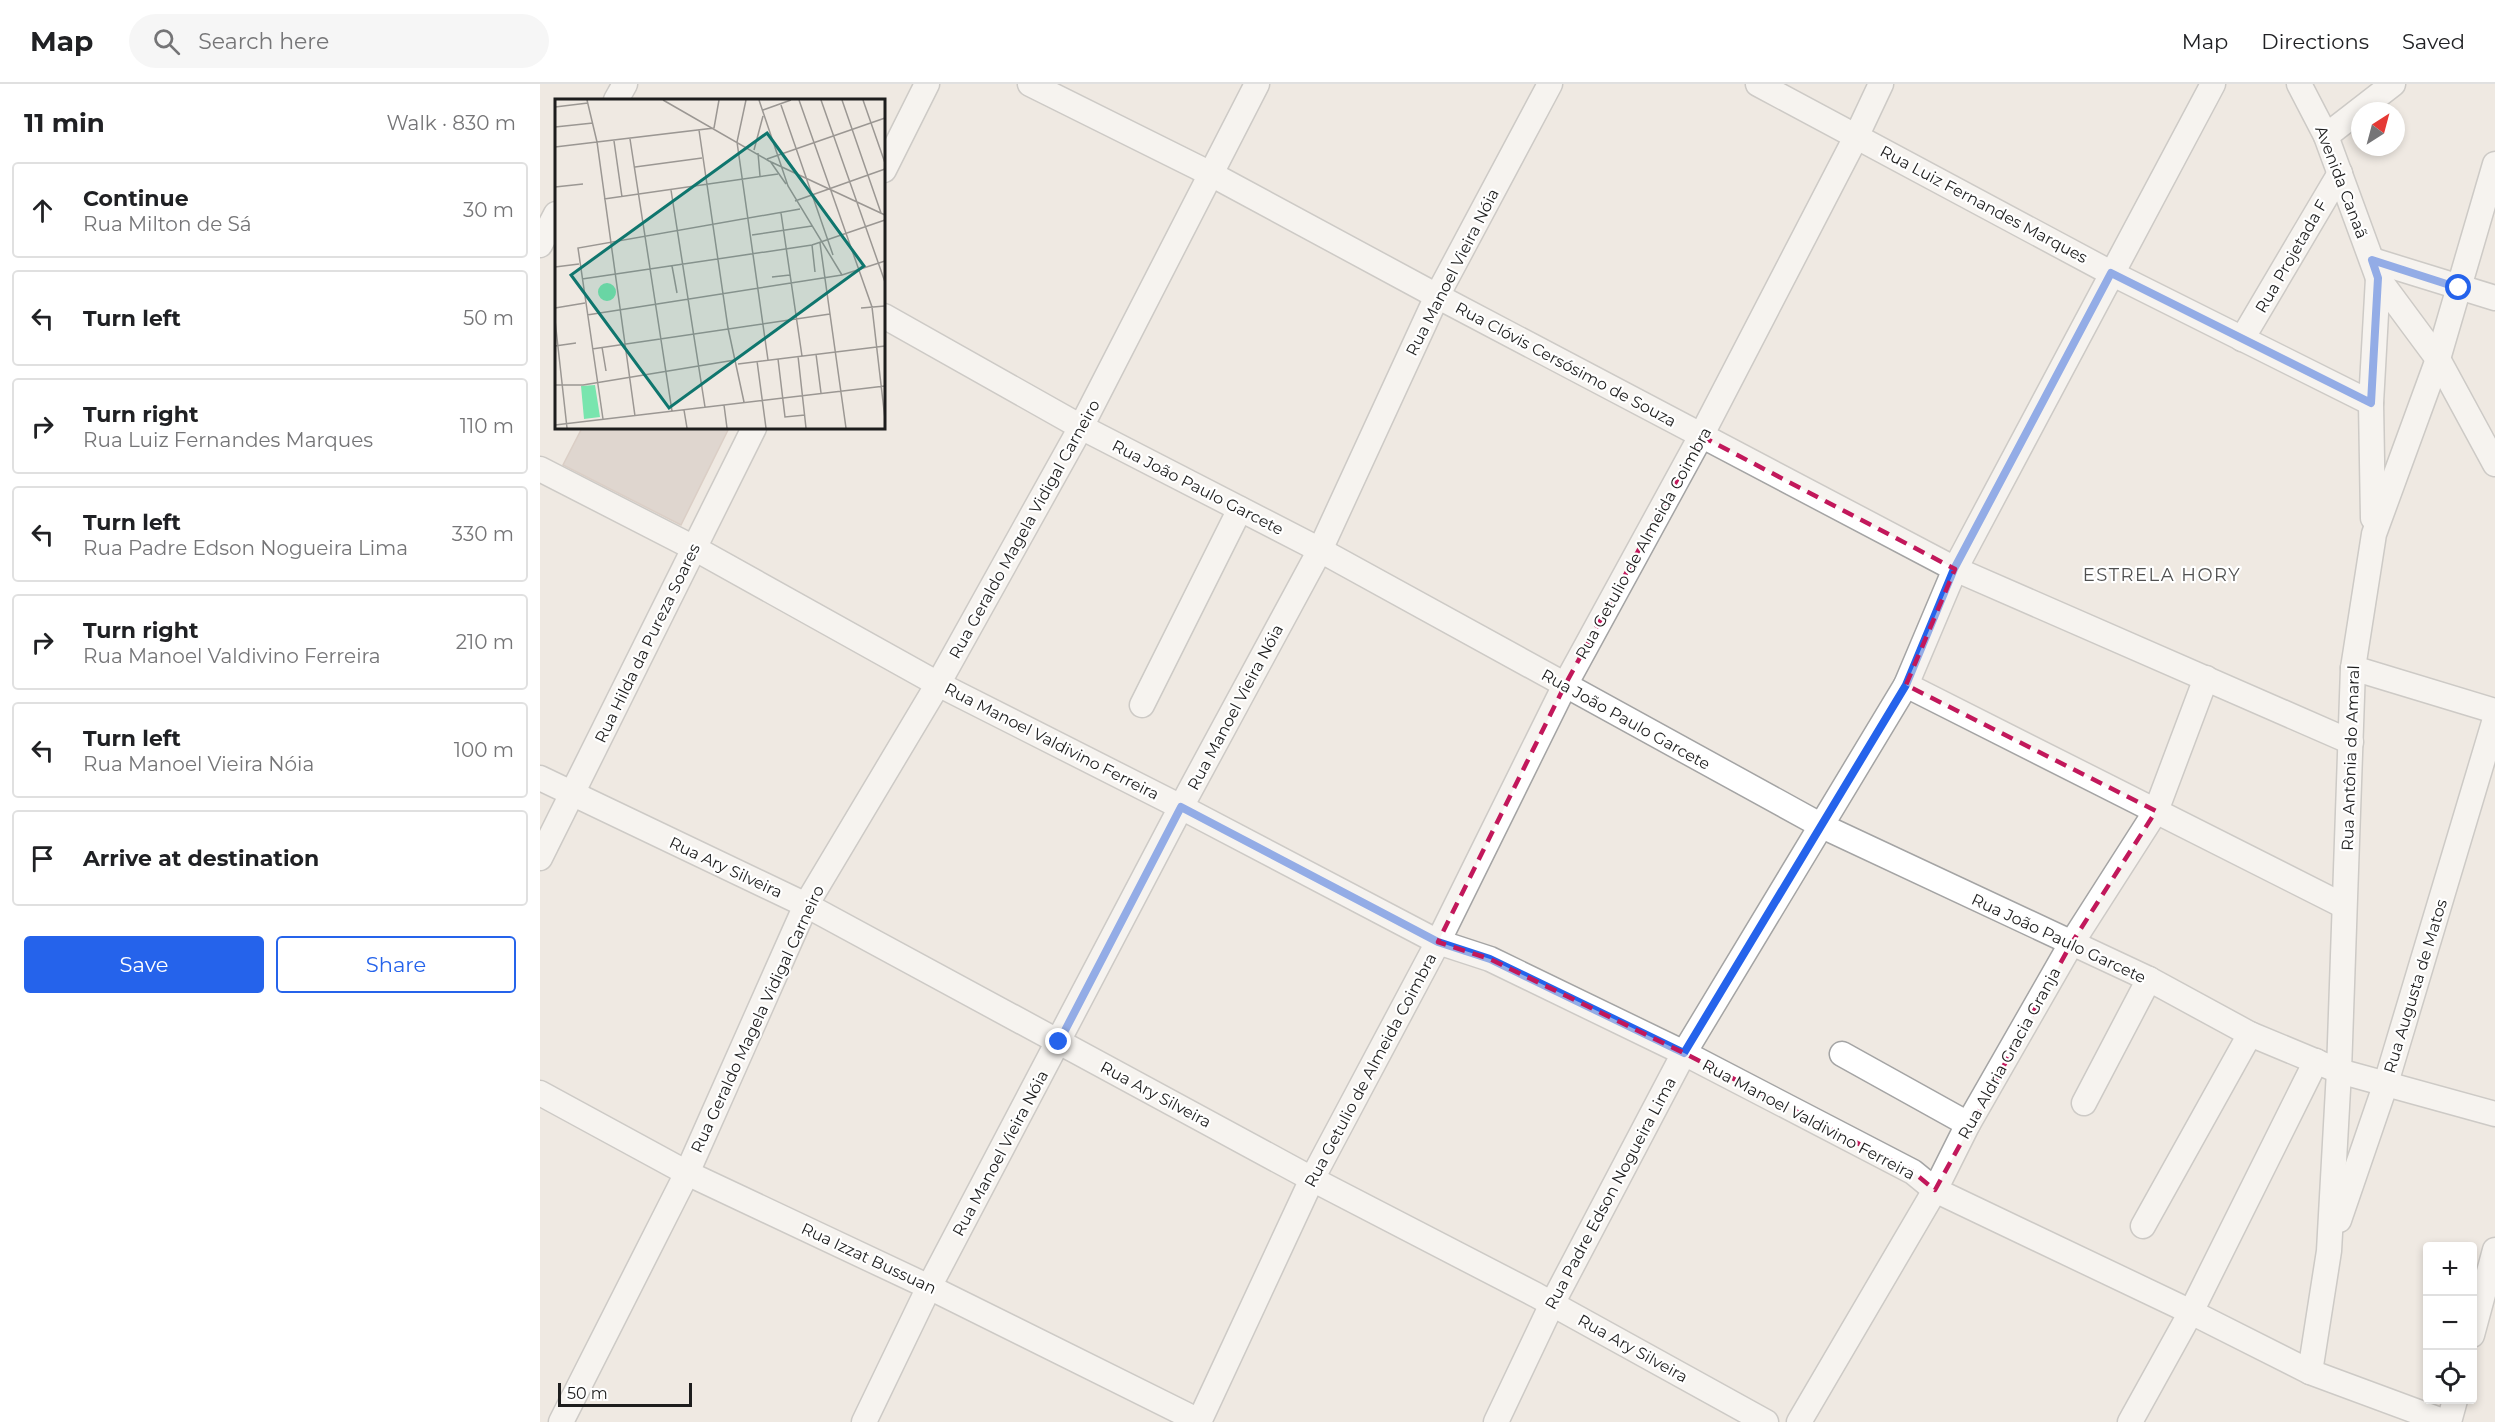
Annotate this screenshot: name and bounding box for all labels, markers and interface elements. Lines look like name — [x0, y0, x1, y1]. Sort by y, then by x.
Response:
search box — [129, 14, 549, 68]
text: Map — [30, 24, 93, 58]
icon: search — [150, 25, 183, 58]
text: Search here — [198, 28, 329, 55]
text: Map — [2182, 29, 2228, 54]
text: Directions — [2261, 29, 2369, 54]
text: Saved — [2402, 29, 2465, 54]
inset map — [555, 99, 885, 429]
north arrow — [2351, 102, 2405, 156]
text: 11 min — [24, 107, 105, 139]
text: Walk · 830 m — [386, 111, 516, 135]
street label: Avenida Canaã — [2311, 123, 2372, 241]
street label: Rua Luiz Fernandes Marques — [1877, 142, 2091, 267]
text: Continue — [83, 185, 189, 212]
street label: Rua Manoel Vieira Nóia — [1402, 185, 1503, 359]
icon: ahead — [26, 194, 59, 227]
street label: Rua Projetada F — [2251, 196, 2332, 316]
text: 30 m — [463, 198, 514, 222]
text: Rua Milton de Sá — [83, 212, 252, 236]
route start — [2445, 274, 2471, 300]
street label: Rua Clóvis Cersósimo de Souza — [1452, 298, 1679, 431]
icon: left — [26, 302, 59, 335]
text: Turn left — [83, 305, 181, 332]
text: 50 m — [463, 306, 514, 330]
street label: Rua Geraldo Magela Vidigal Carneiro — [945, 396, 1104, 662]
text: Turn right — [83, 401, 198, 428]
icon: right — [26, 410, 59, 443]
text: 110 m — [460, 414, 514, 438]
street label: Rua Getulio de Almeida Coimbra — [1572, 424, 1715, 663]
text: Rua Luiz Fernandes Marques — [83, 428, 373, 452]
street label: Rua João Paulo Garcete — [1109, 436, 1287, 539]
text: Turn left — [83, 509, 181, 536]
icon: left — [26, 518, 59, 551]
text: 330 m — [452, 522, 514, 546]
text: Rua Padre Edson Nogueira Lima — [83, 536, 408, 560]
street label: Rua Hilda da Pureza Soares — [591, 540, 704, 746]
district label: ESTRELA HORY — [2083, 564, 2241, 586]
text: Turn right — [83, 617, 198, 644]
street label: Rua Manoel Vieira Nóia — [1184, 621, 1287, 793]
icon: right — [26, 626, 59, 659]
text: 210 m — [456, 630, 514, 654]
text: Rua Manoel Valdivino Ferreira — [83, 644, 381, 668]
street label: Rua João Paulo Garcete — [1538, 665, 1713, 774]
street label: Rua Antônia do Amaral — [2338, 665, 2363, 851]
street label: Rua Manoel Valdivino Ferreira — [941, 679, 1162, 804]
text: Turn left — [83, 725, 181, 752]
icon: left — [26, 734, 59, 767]
text: 100 m — [454, 738, 514, 762]
text: Rua Manoel Vieira Nóia — [83, 752, 314, 776]
street label: Rua Ary Silveira — [666, 833, 785, 902]
icon: arrive — [26, 842, 59, 875]
text: Arrive at destination — [83, 845, 319, 872]
street label: Rua Geraldo Magela Vidigal Carneiro — [687, 882, 828, 1156]
street label: Rua João Paulo Garcete — [1969, 890, 2149, 987]
street label: Rua Augusta de Matos — [2380, 897, 2451, 1075]
button: Save — [24, 936, 264, 993]
button: Share — [276, 936, 516, 993]
street label: Rua Getulio de Almeida Coimbra — [1300, 950, 1440, 1191]
street label: Rua Aldria Gracia Granja — [1954, 964, 2065, 1142]
route end — [1045, 1028, 1071, 1054]
street label: Rua Manoel Valdivino Ferreira — [1699, 1055, 1918, 1184]
street label: Rua Ary Silveira — [1097, 1057, 1214, 1132]
street label: Rua Manoel Vieira Nóia — [949, 1067, 1052, 1239]
street label: Rua Padre Edson Nogueira Lima — [1541, 1074, 1680, 1313]
street label: Rua Izzat Bussuan — [798, 1219, 939, 1298]
map controls — [2423, 1242, 2477, 1404]
button: + — [2423, 1242, 2477, 1296]
button: − — [2423, 1296, 2477, 1350]
street label: Rua Ary Silveira — [1575, 1310, 1691, 1386]
button: locate — [2423, 1350, 2477, 1404]
scale bar — [558, 1380, 692, 1408]
text: 50 m — [567, 1384, 608, 1403]

